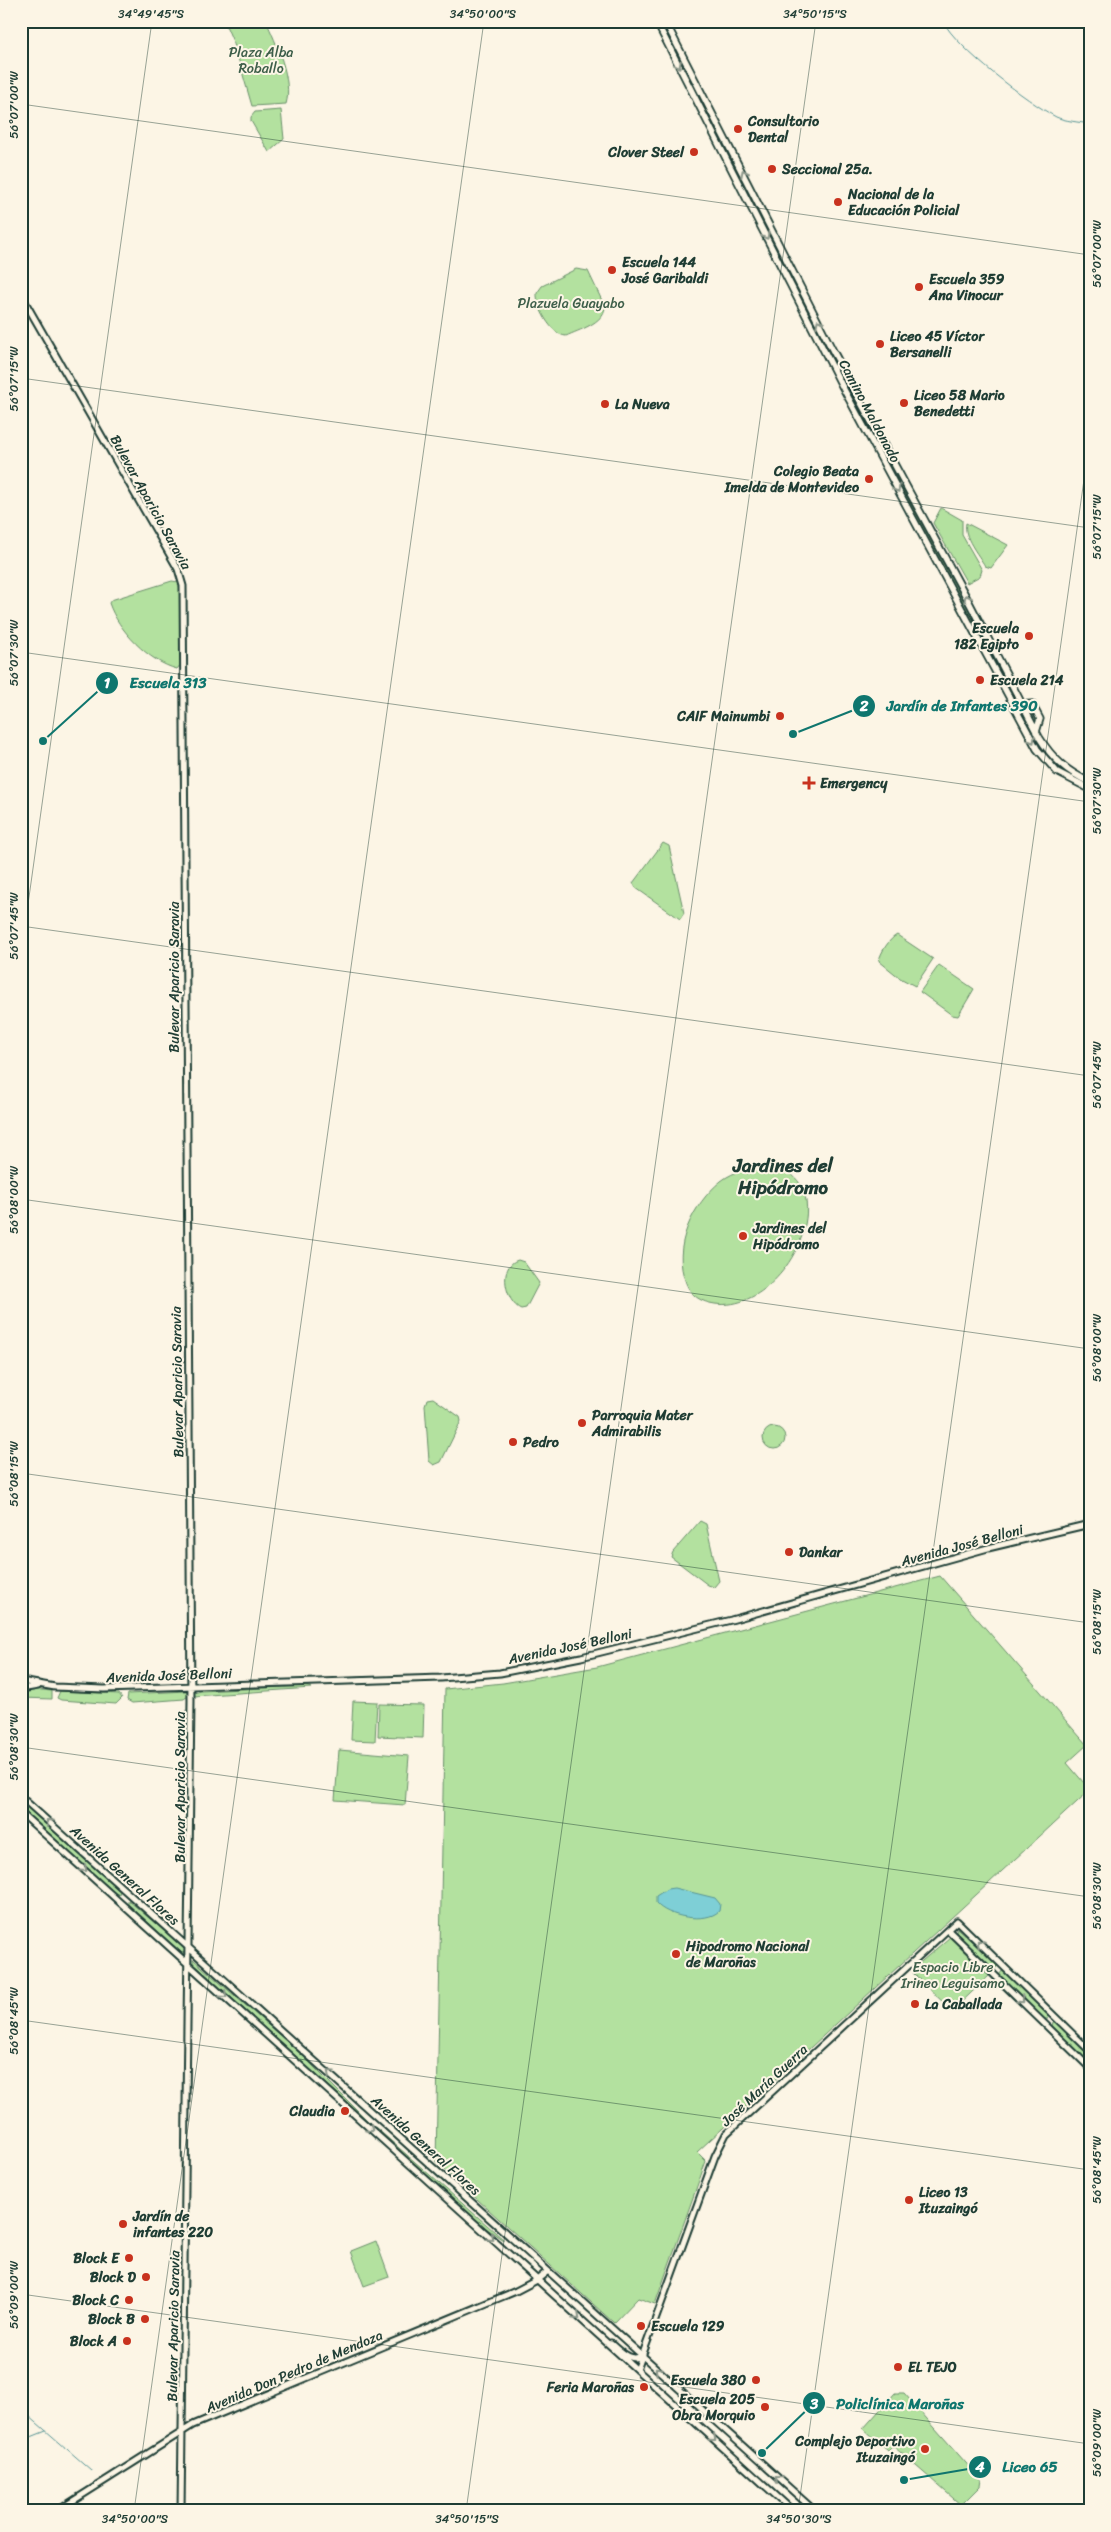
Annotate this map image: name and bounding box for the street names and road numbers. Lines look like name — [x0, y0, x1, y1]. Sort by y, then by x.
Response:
street label: Camino Maldonado — [832, 355, 907, 468]
street label: Bulevar Aparicio Saravia — [103, 430, 199, 575]
street label: Bulevar Aparicio Saravia — [162, 900, 187, 1053]
street label: Bulevar Aparicio Saravia — [164, 1305, 191, 1458]
street label: Avenida José Belloni — [897, 1517, 1027, 1574]
street label: Avenida José Belloni — [505, 1621, 635, 1672]
street label: Avenida José Belloni — [105, 1661, 233, 1690]
street label: Bulevar Aparicio Saravia — [168, 1710, 193, 1863]
street label: Avenida General Flores — [63, 1818, 186, 1932]
street label: José María Guerra — [714, 2038, 814, 2133]
street label: Avenida General Flores — [364, 2088, 487, 2202]
street label: Bulevar Aparicio Saravia — [160, 2249, 187, 2402]
street label: Avenida Don Pedro de Mendoza — [201, 2323, 387, 2421]

